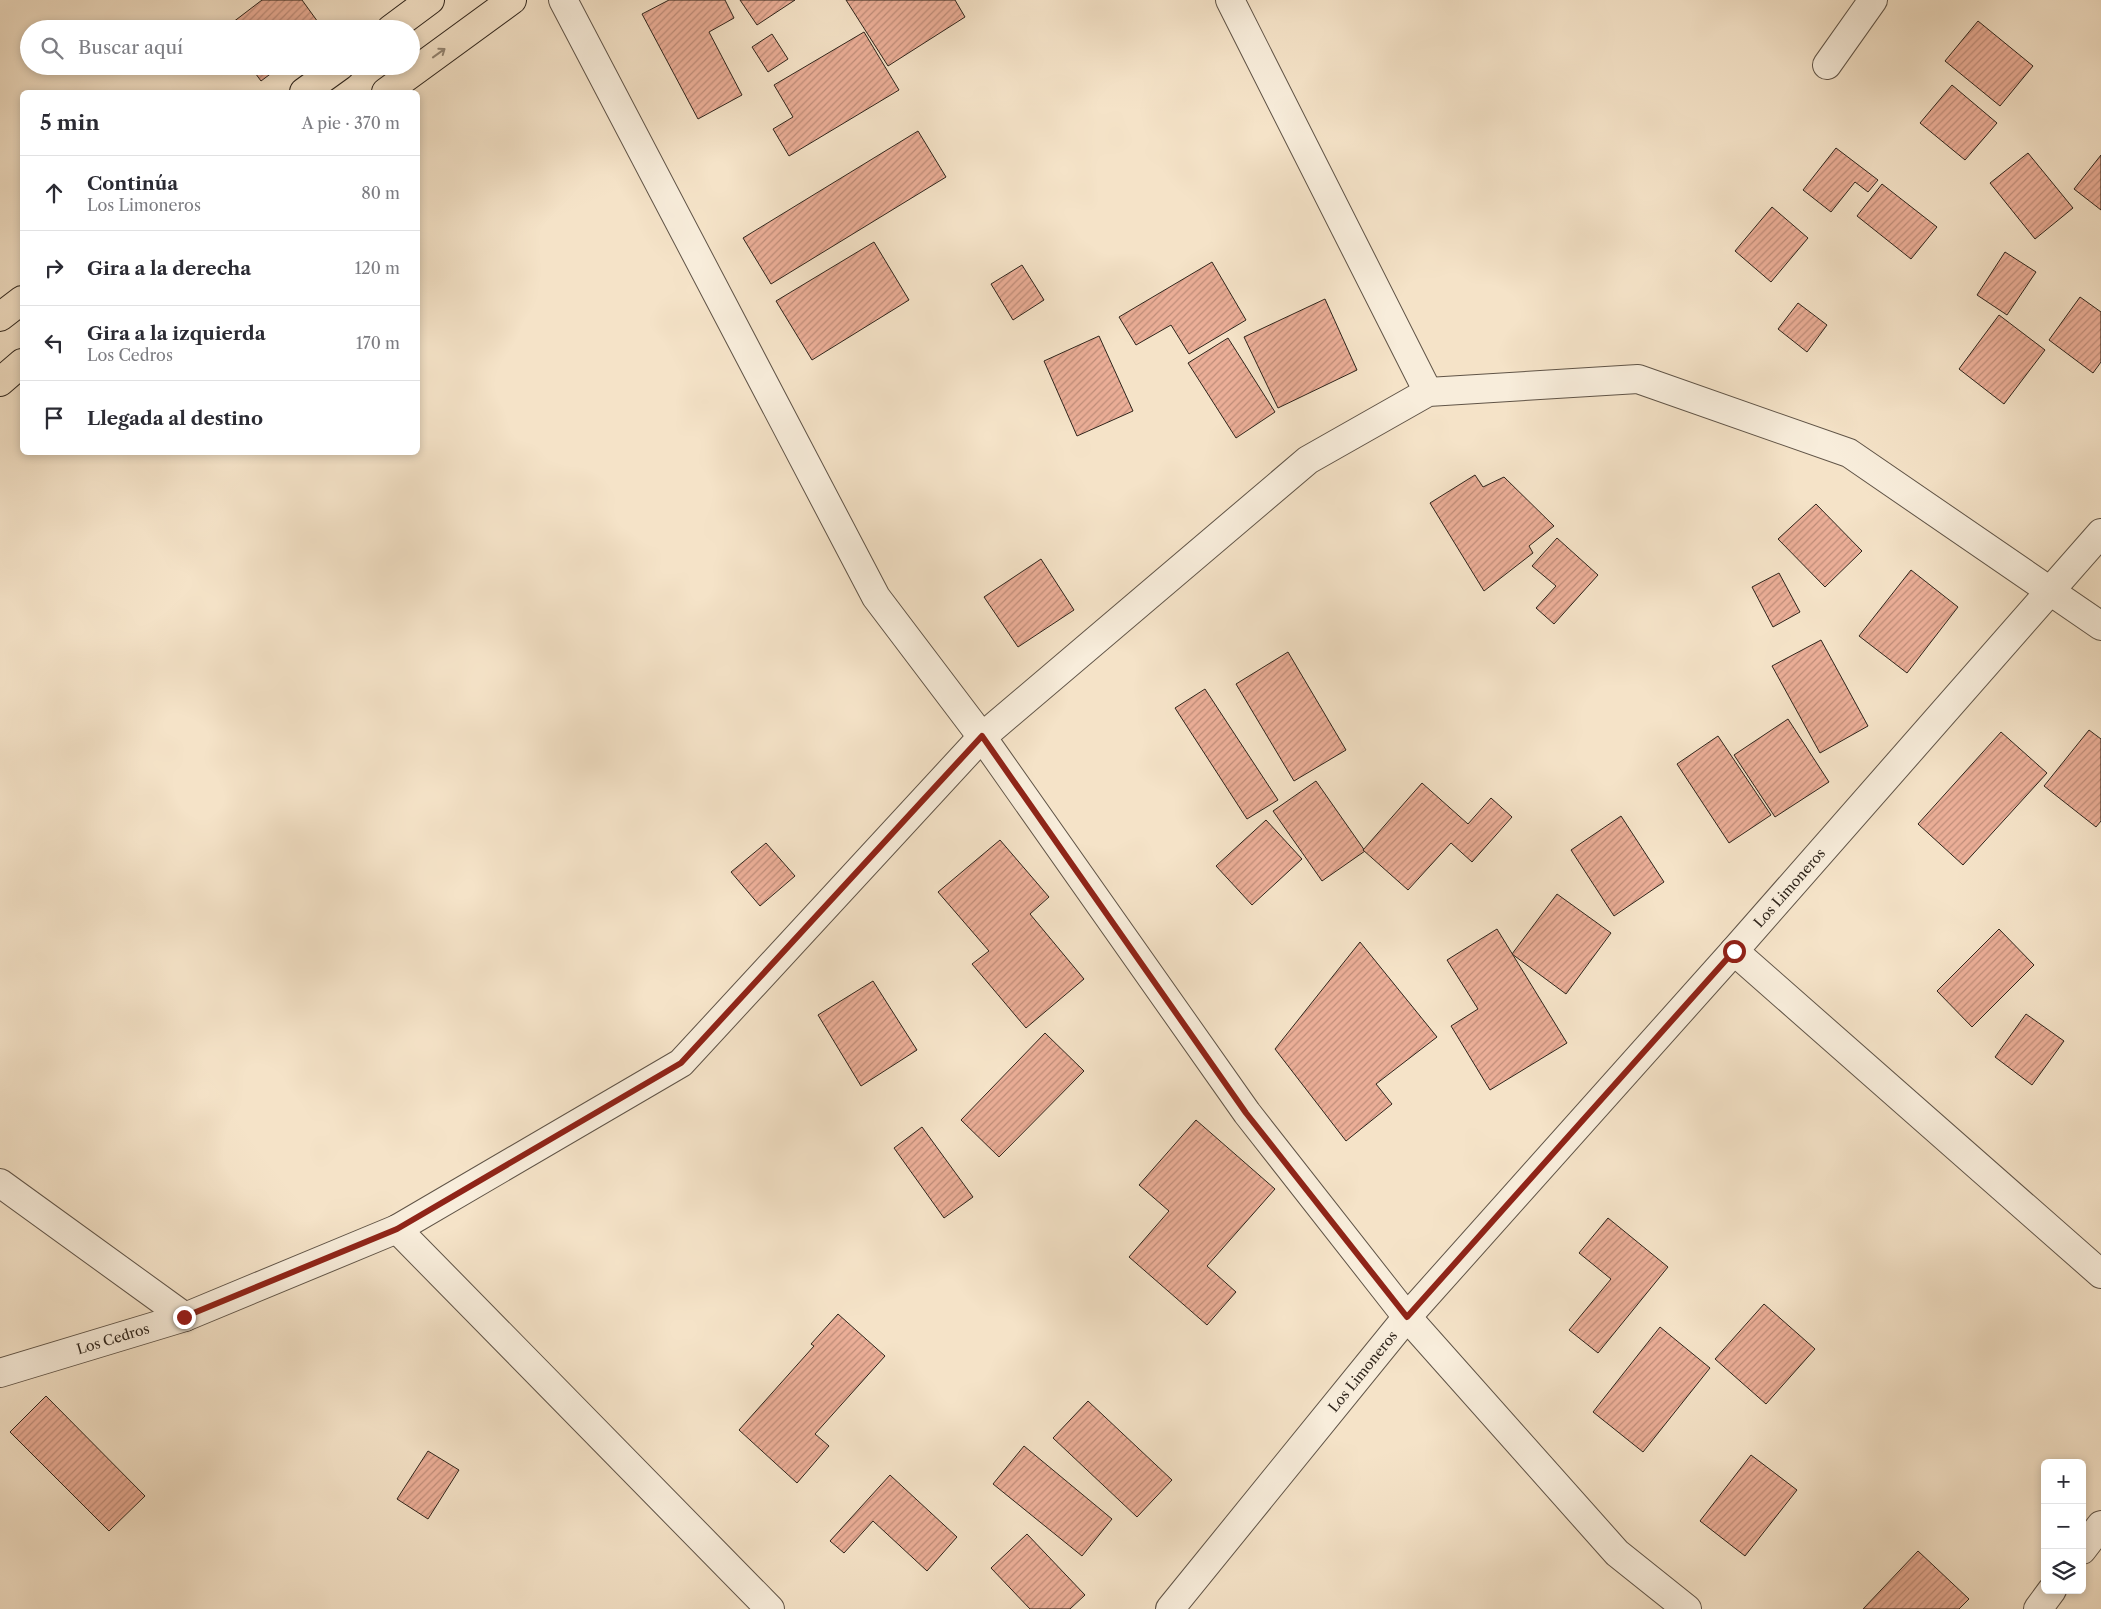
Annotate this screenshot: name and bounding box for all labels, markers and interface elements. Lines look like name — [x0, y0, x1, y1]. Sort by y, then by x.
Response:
search box — [20, 20, 420, 75]
icon: search — [38, 34, 66, 62]
text: Buscar aquí — [78, 36, 183, 59]
one-way arrow — [432, 48, 446, 58]
text: 5 min — [40, 110, 100, 135]
text: A pie · 370 m — [302, 113, 400, 133]
text: Continúa — [87, 172, 178, 195]
icon: ahead — [40, 179, 68, 207]
text: 80 m — [361, 183, 400, 203]
text: Los Limoneros — [87, 195, 201, 215]
icon: right — [40, 254, 68, 282]
text: Gira a la derecha — [87, 257, 251, 280]
text: 120 m — [355, 258, 400, 278]
text: Gira a la izquierda — [87, 322, 266, 345]
icon: left — [40, 329, 68, 357]
text: 170 m — [356, 333, 400, 353]
text: Los Cedros — [87, 345, 173, 365]
icon: arrive — [40, 404, 68, 432]
text: Llegada al destino — [87, 407, 263, 430]
street label: Los Limoneros — [1750, 844, 1829, 931]
route start — [1723, 940, 1746, 963]
route end — [173, 1306, 196, 1329]
street label: Los Cedros — [74, 1319, 152, 1358]
street label: Los Limoneros — [1324, 1327, 1401, 1416]
map controls — [2041, 1459, 2086, 1594]
button: + — [2041, 1459, 2086, 1504]
button: − — [2041, 1504, 2086, 1549]
button: layers — [2041, 1549, 2086, 1594]

